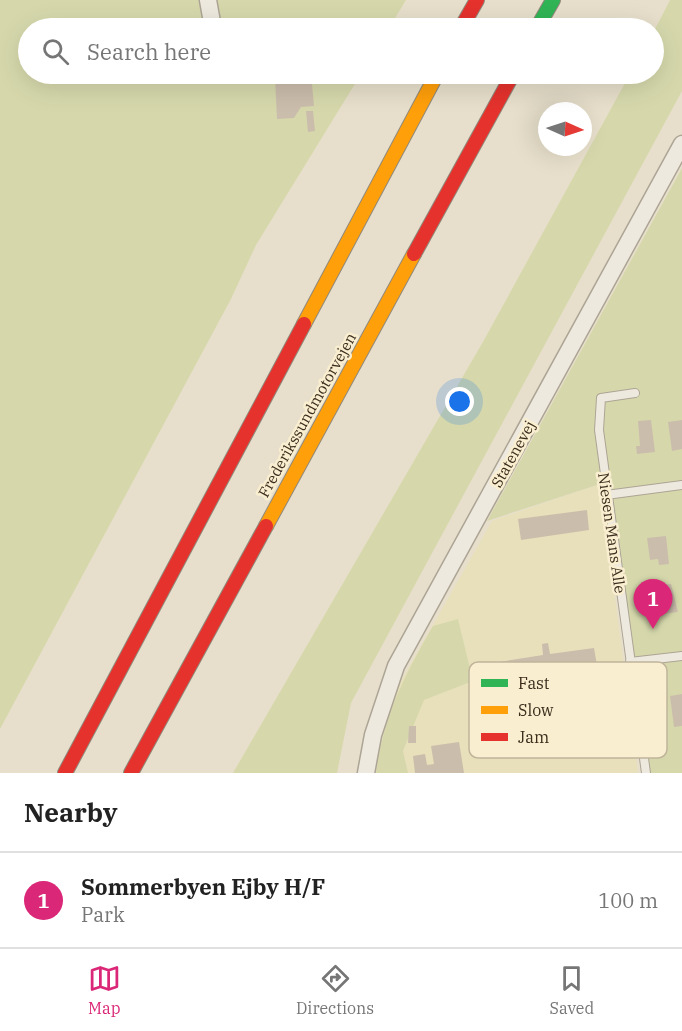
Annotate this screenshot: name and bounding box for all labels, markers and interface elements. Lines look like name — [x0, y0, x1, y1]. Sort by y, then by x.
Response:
search box — [18, 18, 664, 84]
icon: search — [39, 35, 72, 68]
text: Search here — [87, 37, 211, 66]
north arrow — [538, 102, 592, 156]
street label: Frederikssundmotorvejen — [254, 329, 360, 501]
your location — [445, 387, 474, 416]
street label: Statenevej — [487, 417, 539, 491]
street label: Niesen Mans Alle — [594, 471, 630, 595]
pin: 1 — [634, 580, 672, 629]
legend — [469, 662, 667, 758]
text: Fast — [518, 673, 550, 693]
text: Slow — [518, 700, 554, 720]
text: Jam — [518, 727, 549, 747]
text: Nearby — [24, 795, 118, 829]
text: Sommerbyen Ejby H/F — [81, 872, 325, 901]
text: 1 — [38, 887, 50, 914]
text: 100 m — [598, 887, 658, 914]
text: Park — [81, 901, 125, 928]
tab: Map — [88, 962, 121, 1018]
tab: Directions — [296, 962, 374, 1018]
tab: Saved — [549, 962, 594, 1018]

